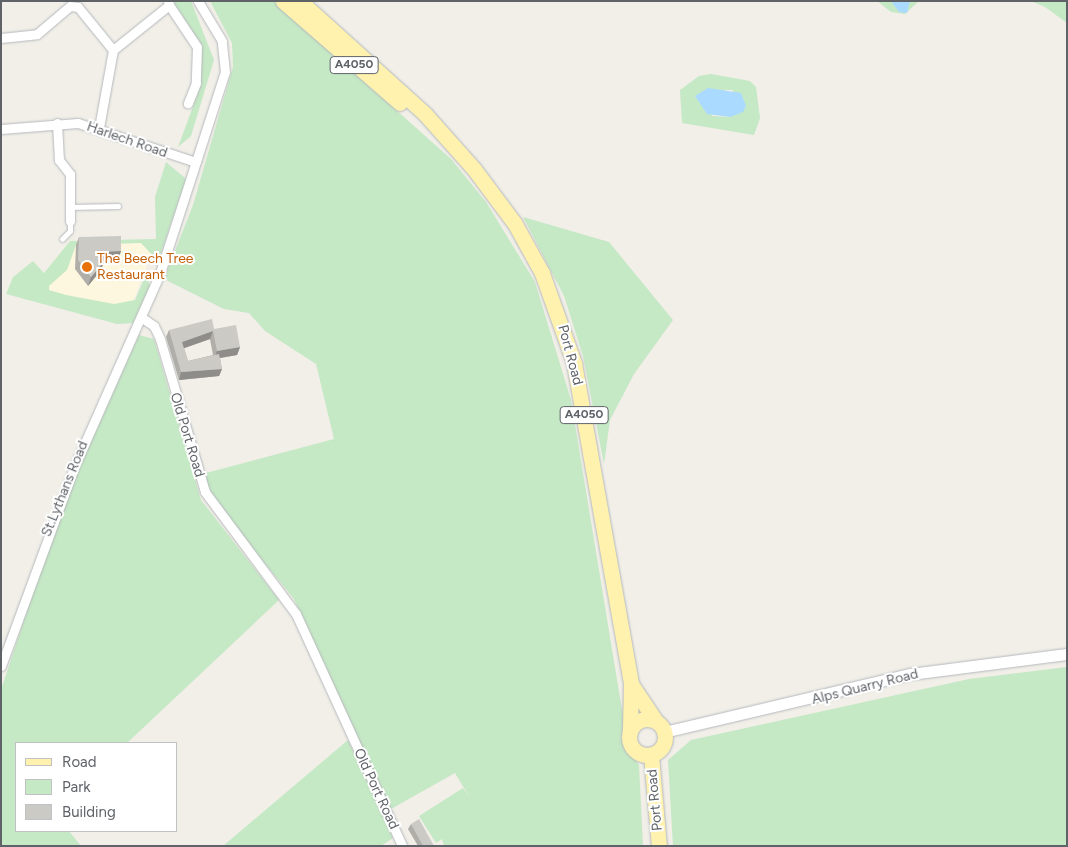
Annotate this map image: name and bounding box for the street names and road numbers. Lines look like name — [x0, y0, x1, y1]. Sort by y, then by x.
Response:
road number: A4050 — [329, 56, 379, 74]
street label: Harlech Road — [84, 118, 170, 162]
street label: Port Road — [554, 323, 586, 387]
street label: Old Port Road — [166, 391, 208, 479]
road number: A4050 — [559, 406, 609, 424]
street label: St.Lythans Road — [38, 439, 92, 539]
street label: Alps Quarry Road — [810, 666, 920, 708]
street label: Old Port Road — [350, 746, 402, 832]
street label: Port Road — [644, 768, 666, 832]

